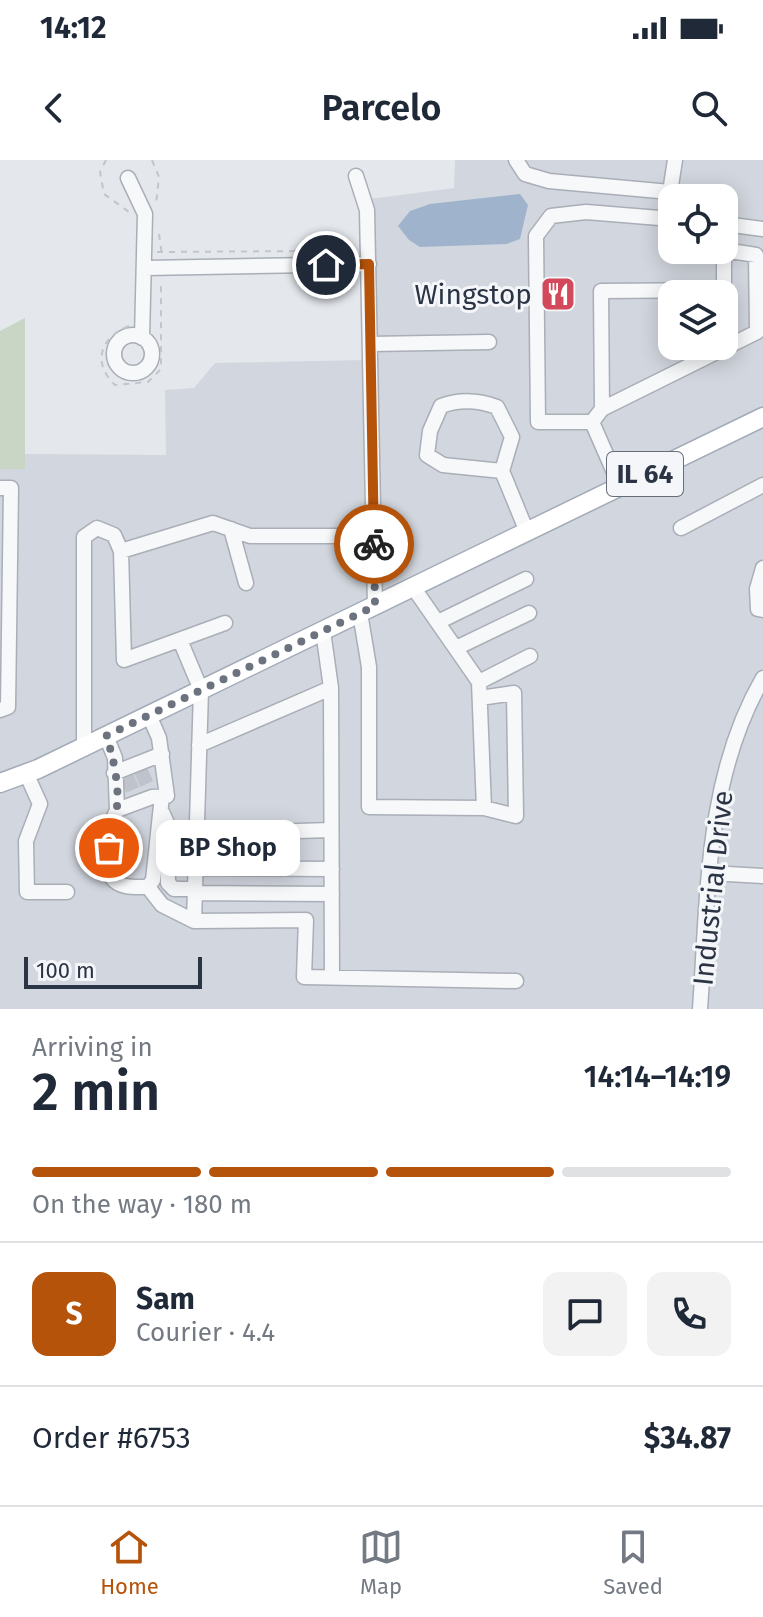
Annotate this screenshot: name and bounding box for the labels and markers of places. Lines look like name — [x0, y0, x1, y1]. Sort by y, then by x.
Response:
pin — [292, 231, 360, 299]
restaurant icon: Wingstop — [539, 275, 577, 313]
place label: Wingstop — [414, 278, 532, 311]
pin — [75, 814, 143, 882]
callout: BP Shop — [157, 820, 301, 876]

